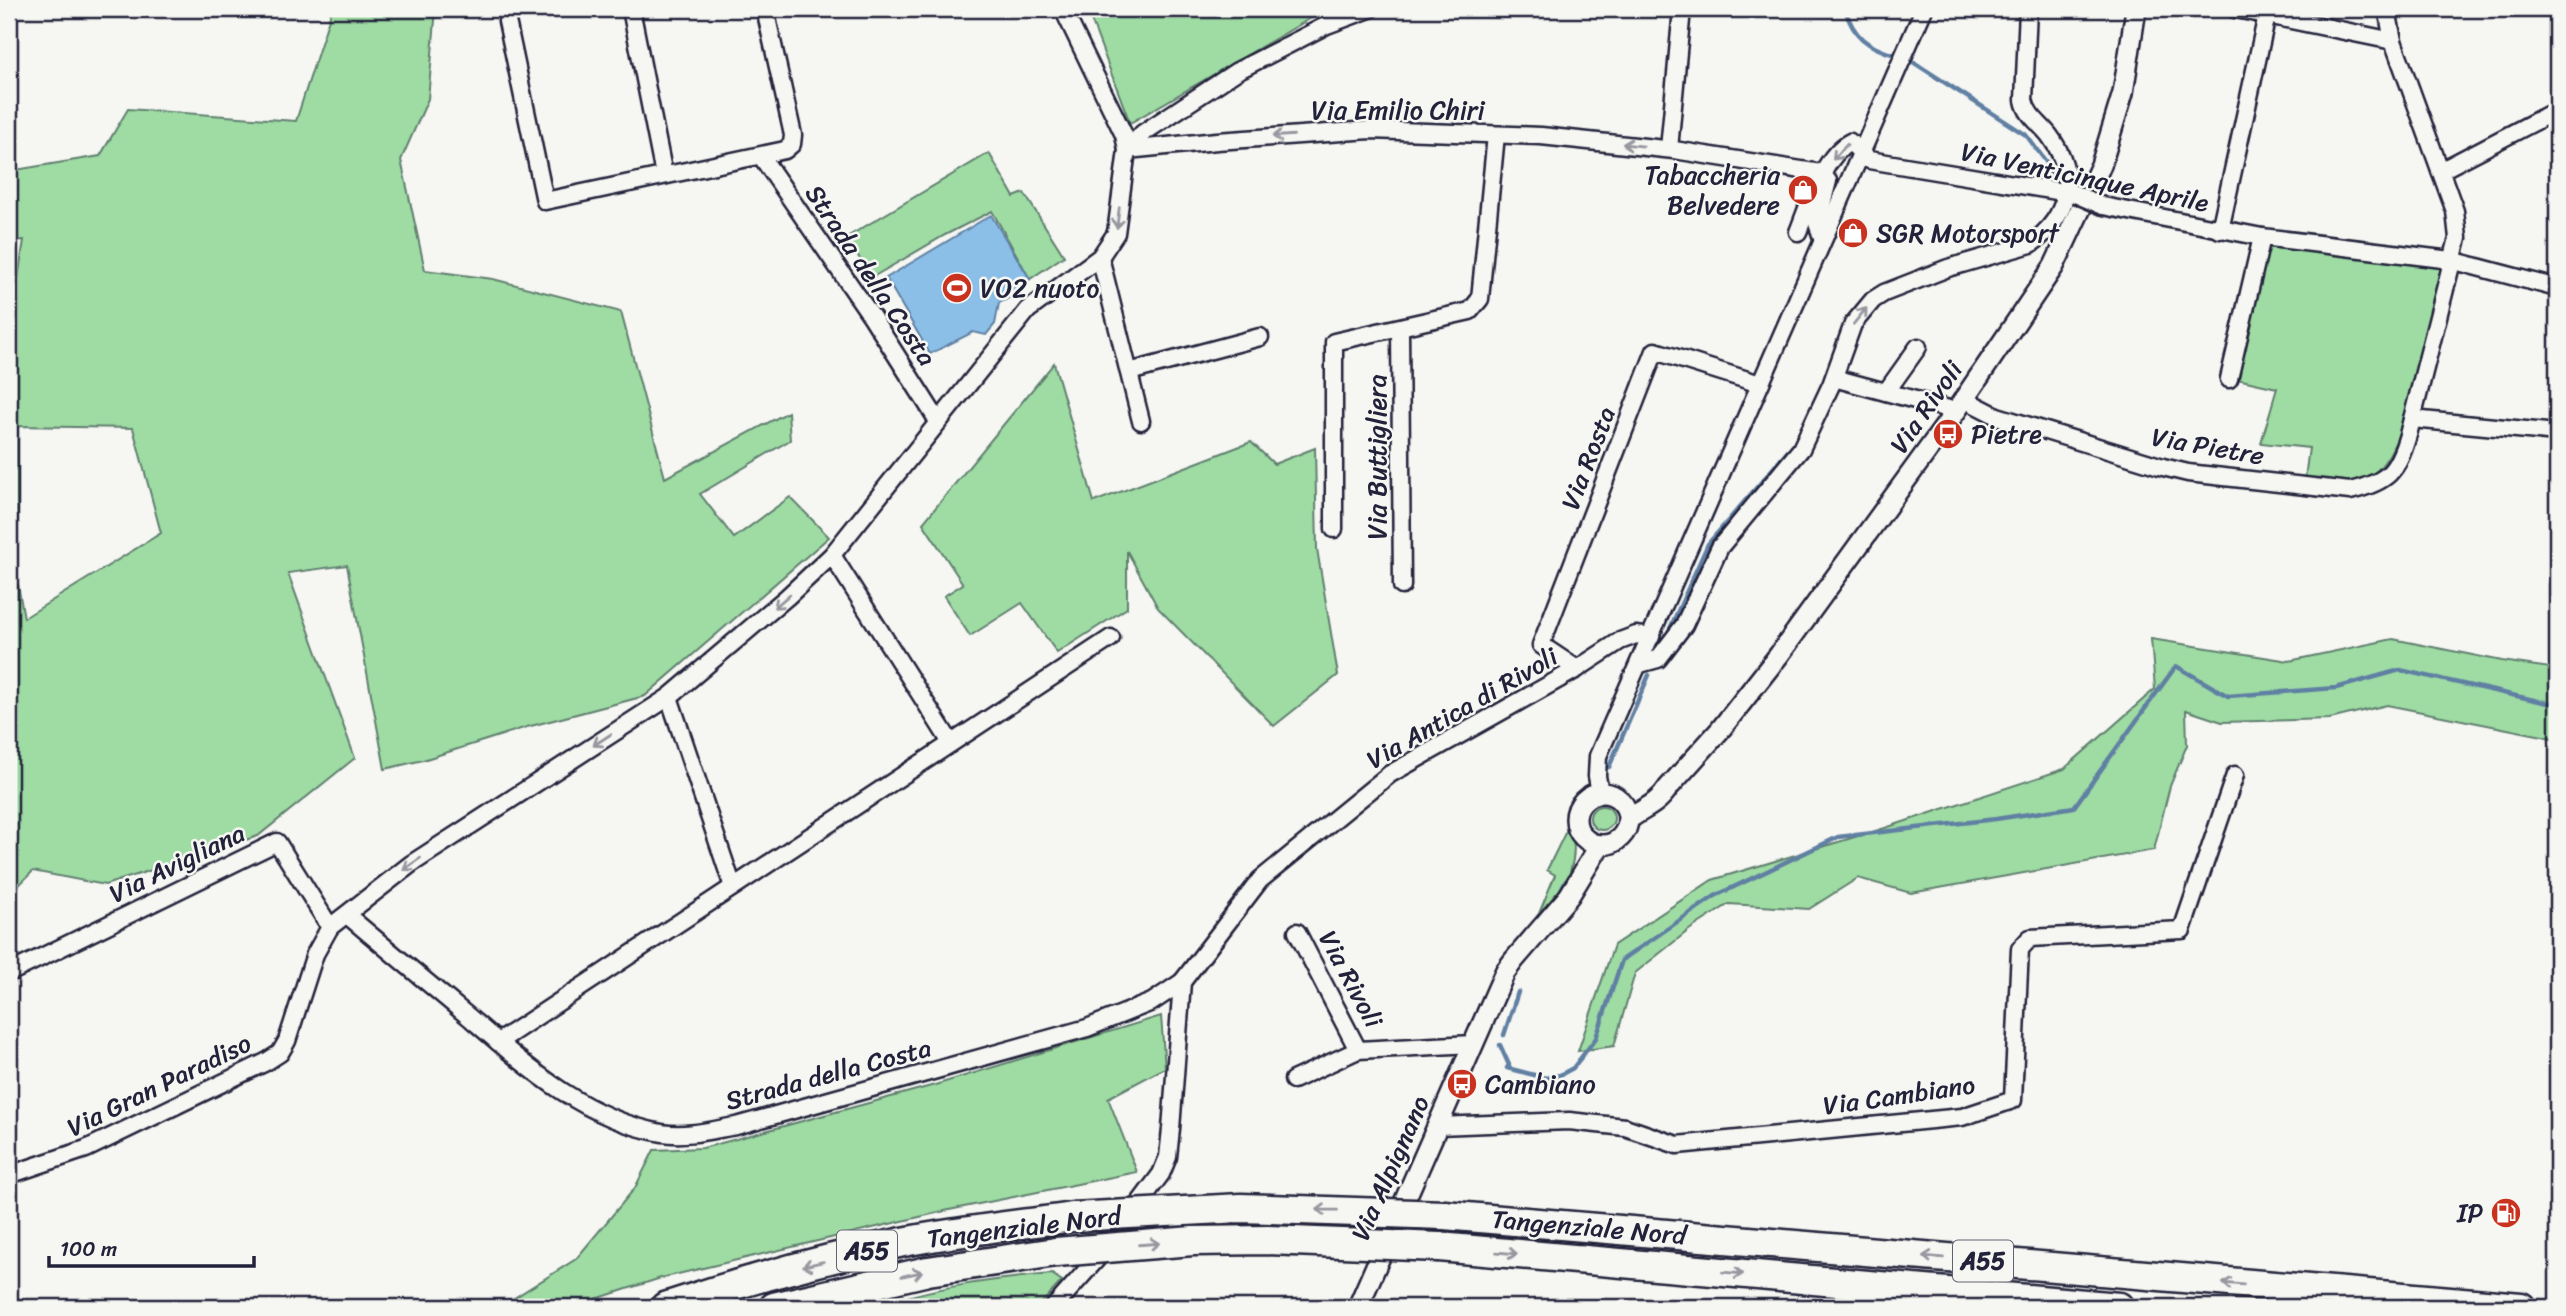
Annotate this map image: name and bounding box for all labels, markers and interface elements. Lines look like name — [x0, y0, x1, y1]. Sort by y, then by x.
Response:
street label: Via Emilio Chiri — [1311, 87, 1486, 133]
street label: Via Venticinque Aprile — [1957, 128, 2214, 226]
one-way arrow — [1273, 130, 1295, 143]
one-way arrow — [1622, 139, 1644, 152]
one-way arrow — [1832, 143, 1848, 161]
place label: Tabaccheria Belvedere — [1645, 152, 1781, 228]
shop icon: Tabaccheria Belvedere — [1786, 173, 1820, 207]
street label: Strada della Costa — [793, 174, 949, 376]
one-way arrow — [1112, 206, 1125, 229]
place label: SGR Motorsport — [1876, 210, 2060, 256]
shop icon: SGR Motorsport — [1836, 216, 1870, 250]
place label: VO2 nuoto — [980, 265, 1100, 311]
sports icon: VO2 nuoto — [940, 271, 974, 305]
one-way arrow — [1852, 307, 1868, 325]
street label: Via Rivoli — [1877, 350, 1976, 463]
street label: Via Buttigliera — [1354, 374, 1400, 540]
street label: Via Rosta — [1547, 400, 1629, 516]
place label: Pietre — [1971, 411, 2042, 457]
street label: Via Pietre — [2148, 413, 2268, 479]
bus stop icon: Pietre — [1931, 417, 1965, 451]
one-way arrow — [773, 593, 791, 609]
street label: Via Antica di Rivoli — [1357, 634, 1567, 782]
one-way arrow — [593, 733, 612, 747]
street label: Via Avigliana — [101, 810, 253, 916]
one-way arrow — [403, 857, 422, 871]
street label: Via Rivoli — [1306, 922, 1396, 1037]
street label: Via Gran Paradiso — [59, 1020, 259, 1150]
street label: Strada della Costa — [720, 1024, 936, 1124]
place label: Cambiano — [1485, 1061, 1596, 1107]
street label: Via Cambiano — [1820, 1062, 1978, 1128]
bus stop icon: Cambiano — [1445, 1067, 1479, 1101]
street label: Via Alpignano — [1337, 1088, 1443, 1248]
place label: IP — [2456, 1190, 2483, 1236]
street label: Tangenziale Nord — [924, 1192, 1126, 1262]
street label: Tangenziale Nord — [1490, 1196, 1691, 1259]
fuel station icon: IP — [2489, 1196, 2523, 1230]
one-way arrow — [1316, 1203, 1339, 1217]
scale bar — [49, 1225, 254, 1269]
text: 100 m — [60, 1230, 117, 1268]
road number: A55 — [837, 1231, 897, 1272]
one-way arrow — [1137, 1237, 1159, 1250]
road number: A55 — [1953, 1240, 2013, 1282]
one-way arrow — [1495, 1247, 1517, 1260]
one-way arrow — [1923, 1250, 1945, 1263]
one-way arrow — [802, 1258, 825, 1271]
one-way arrow — [900, 1267, 923, 1281]
one-way arrow — [1722, 1267, 1744, 1280]
one-way arrow — [2222, 1277, 2245, 1290]

